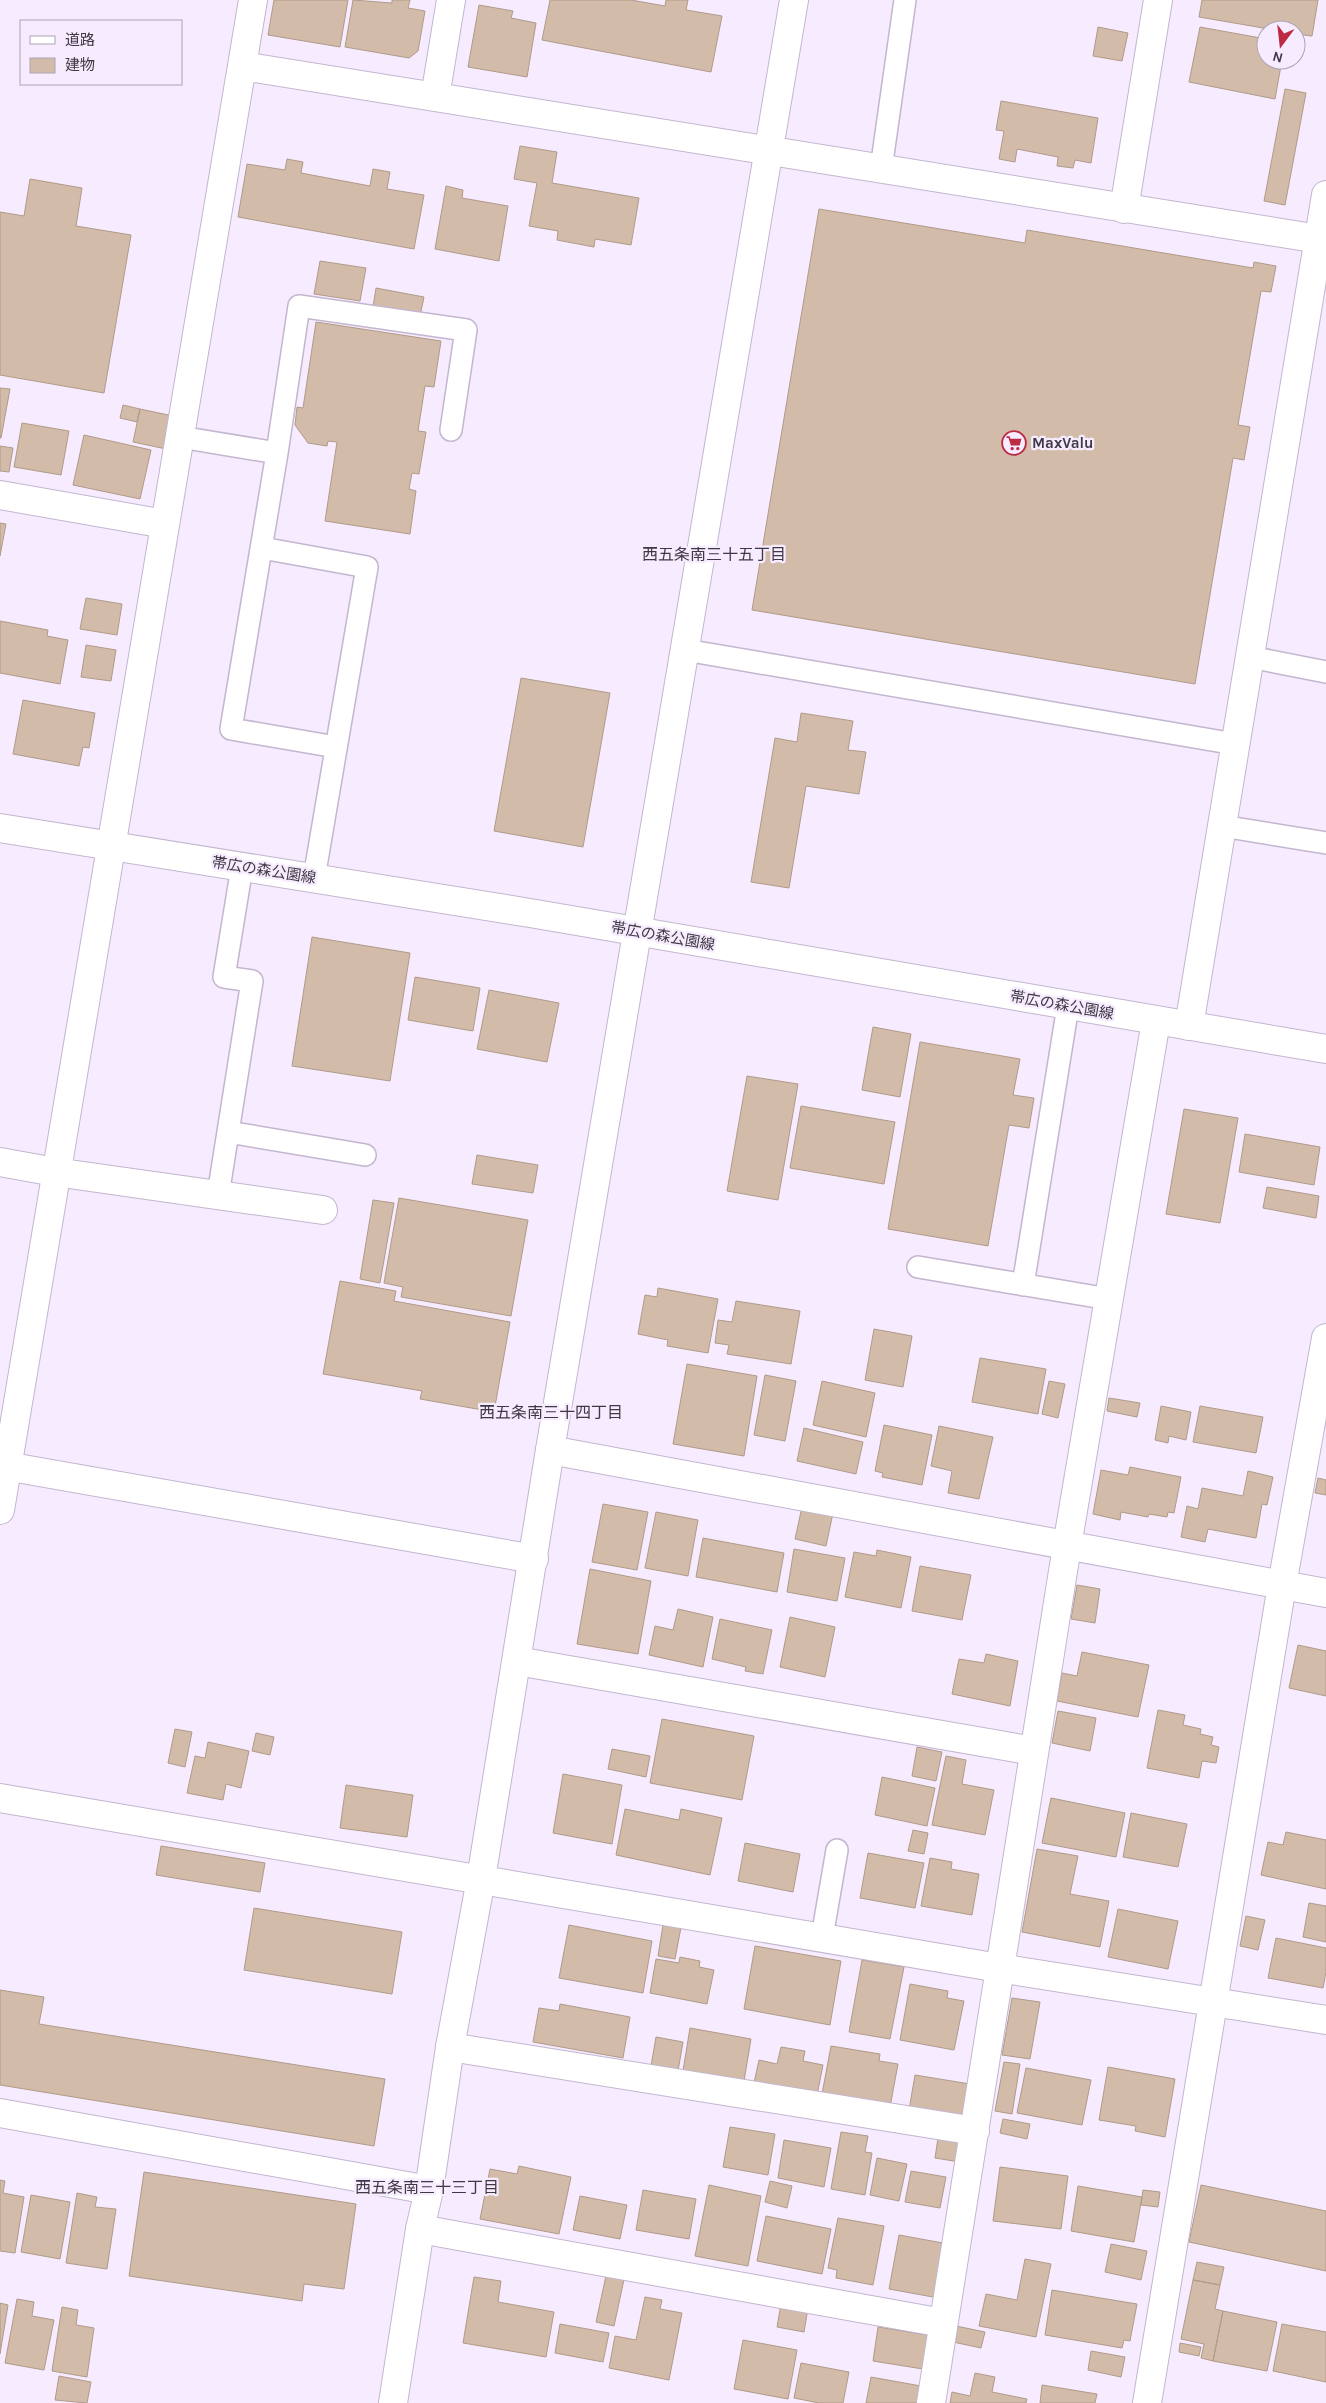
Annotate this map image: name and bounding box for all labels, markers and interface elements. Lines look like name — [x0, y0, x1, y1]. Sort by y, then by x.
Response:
legend — [20, 20, 182, 85]
north arrow — [1256, 20, 1306, 70]
text: 道路 — [65, 31, 95, 49]
text: N — [1271, 48, 1285, 67]
text: 建物 — [65, 56, 95, 74]
supermarket icon: MaxValu — [1001, 430, 1027, 456]
place label: MaxValu — [1032, 434, 1093, 452]
district label: 西五条南三十五丁目 — [642, 545, 786, 564]
street label: 帯広の森公園線 — [211, 853, 317, 887]
street label: 帯広の森公園線 — [610, 918, 716, 954]
street label: 帯広の森公園線 — [1009, 987, 1115, 1023]
district label: 西五条南三十四丁目 — [479, 1403, 623, 1422]
district label: 西五条南三十三丁目 — [355, 2178, 499, 2197]

